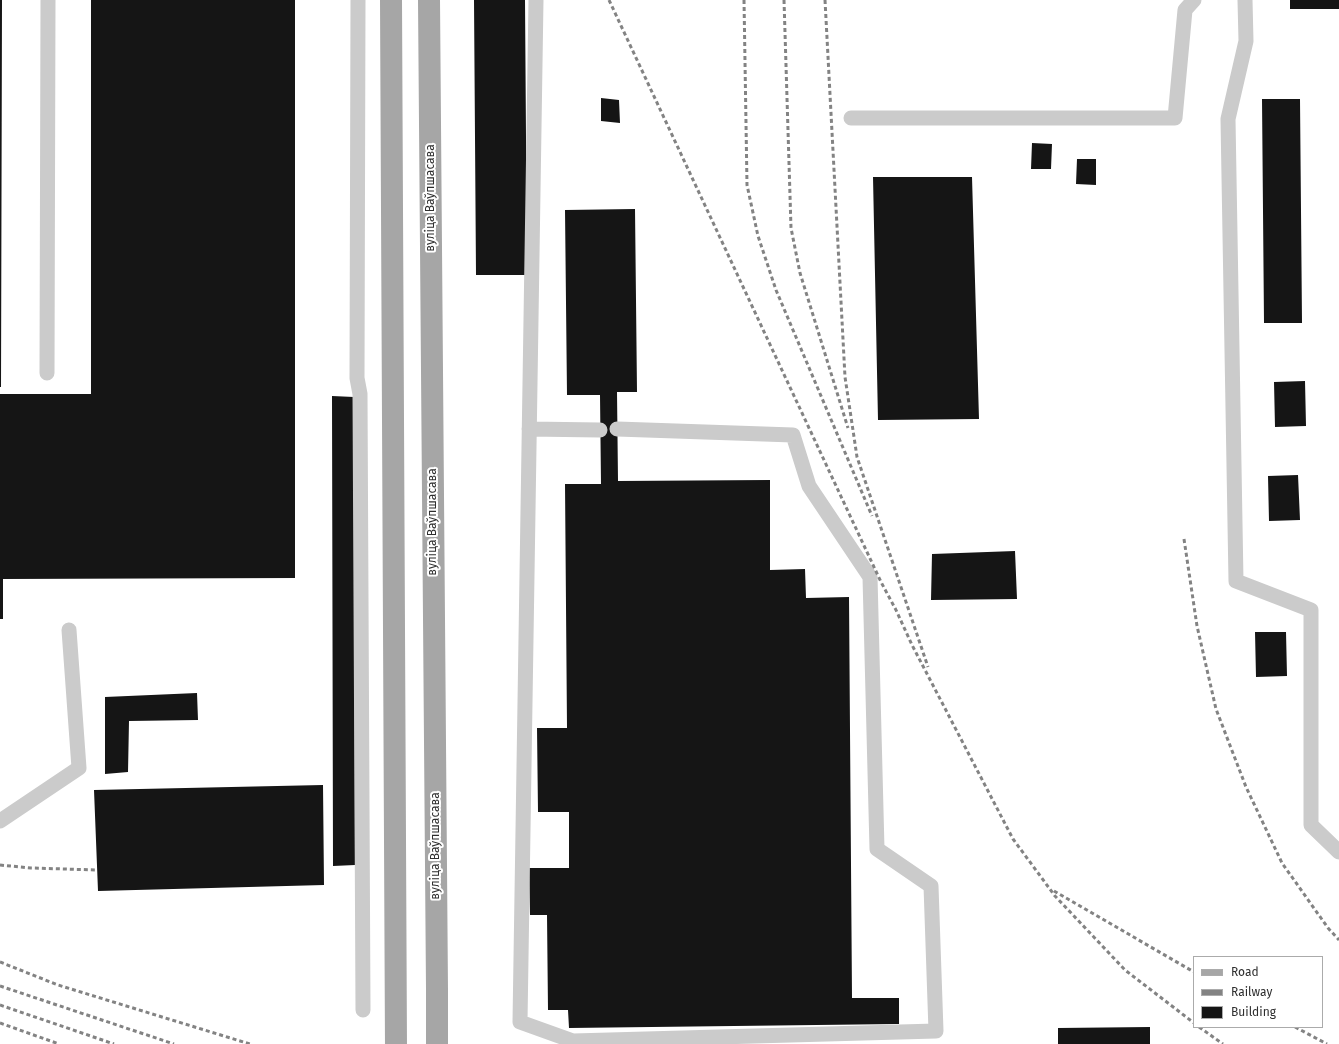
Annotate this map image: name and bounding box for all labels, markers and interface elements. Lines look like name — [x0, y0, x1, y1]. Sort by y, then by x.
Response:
street label: вуліца Ваўпшасава — [424, 144, 438, 252]
street label: вуліца Ваўпшасава — [426, 468, 440, 576]
street label: вуліца Ваўпшасава — [429, 792, 443, 900]
legend — [1193, 956, 1323, 1028]
text: Road — [1231, 965, 1259, 979]
text: Railway — [1231, 985, 1272, 999]
text: Building — [1231, 1005, 1276, 1019]

